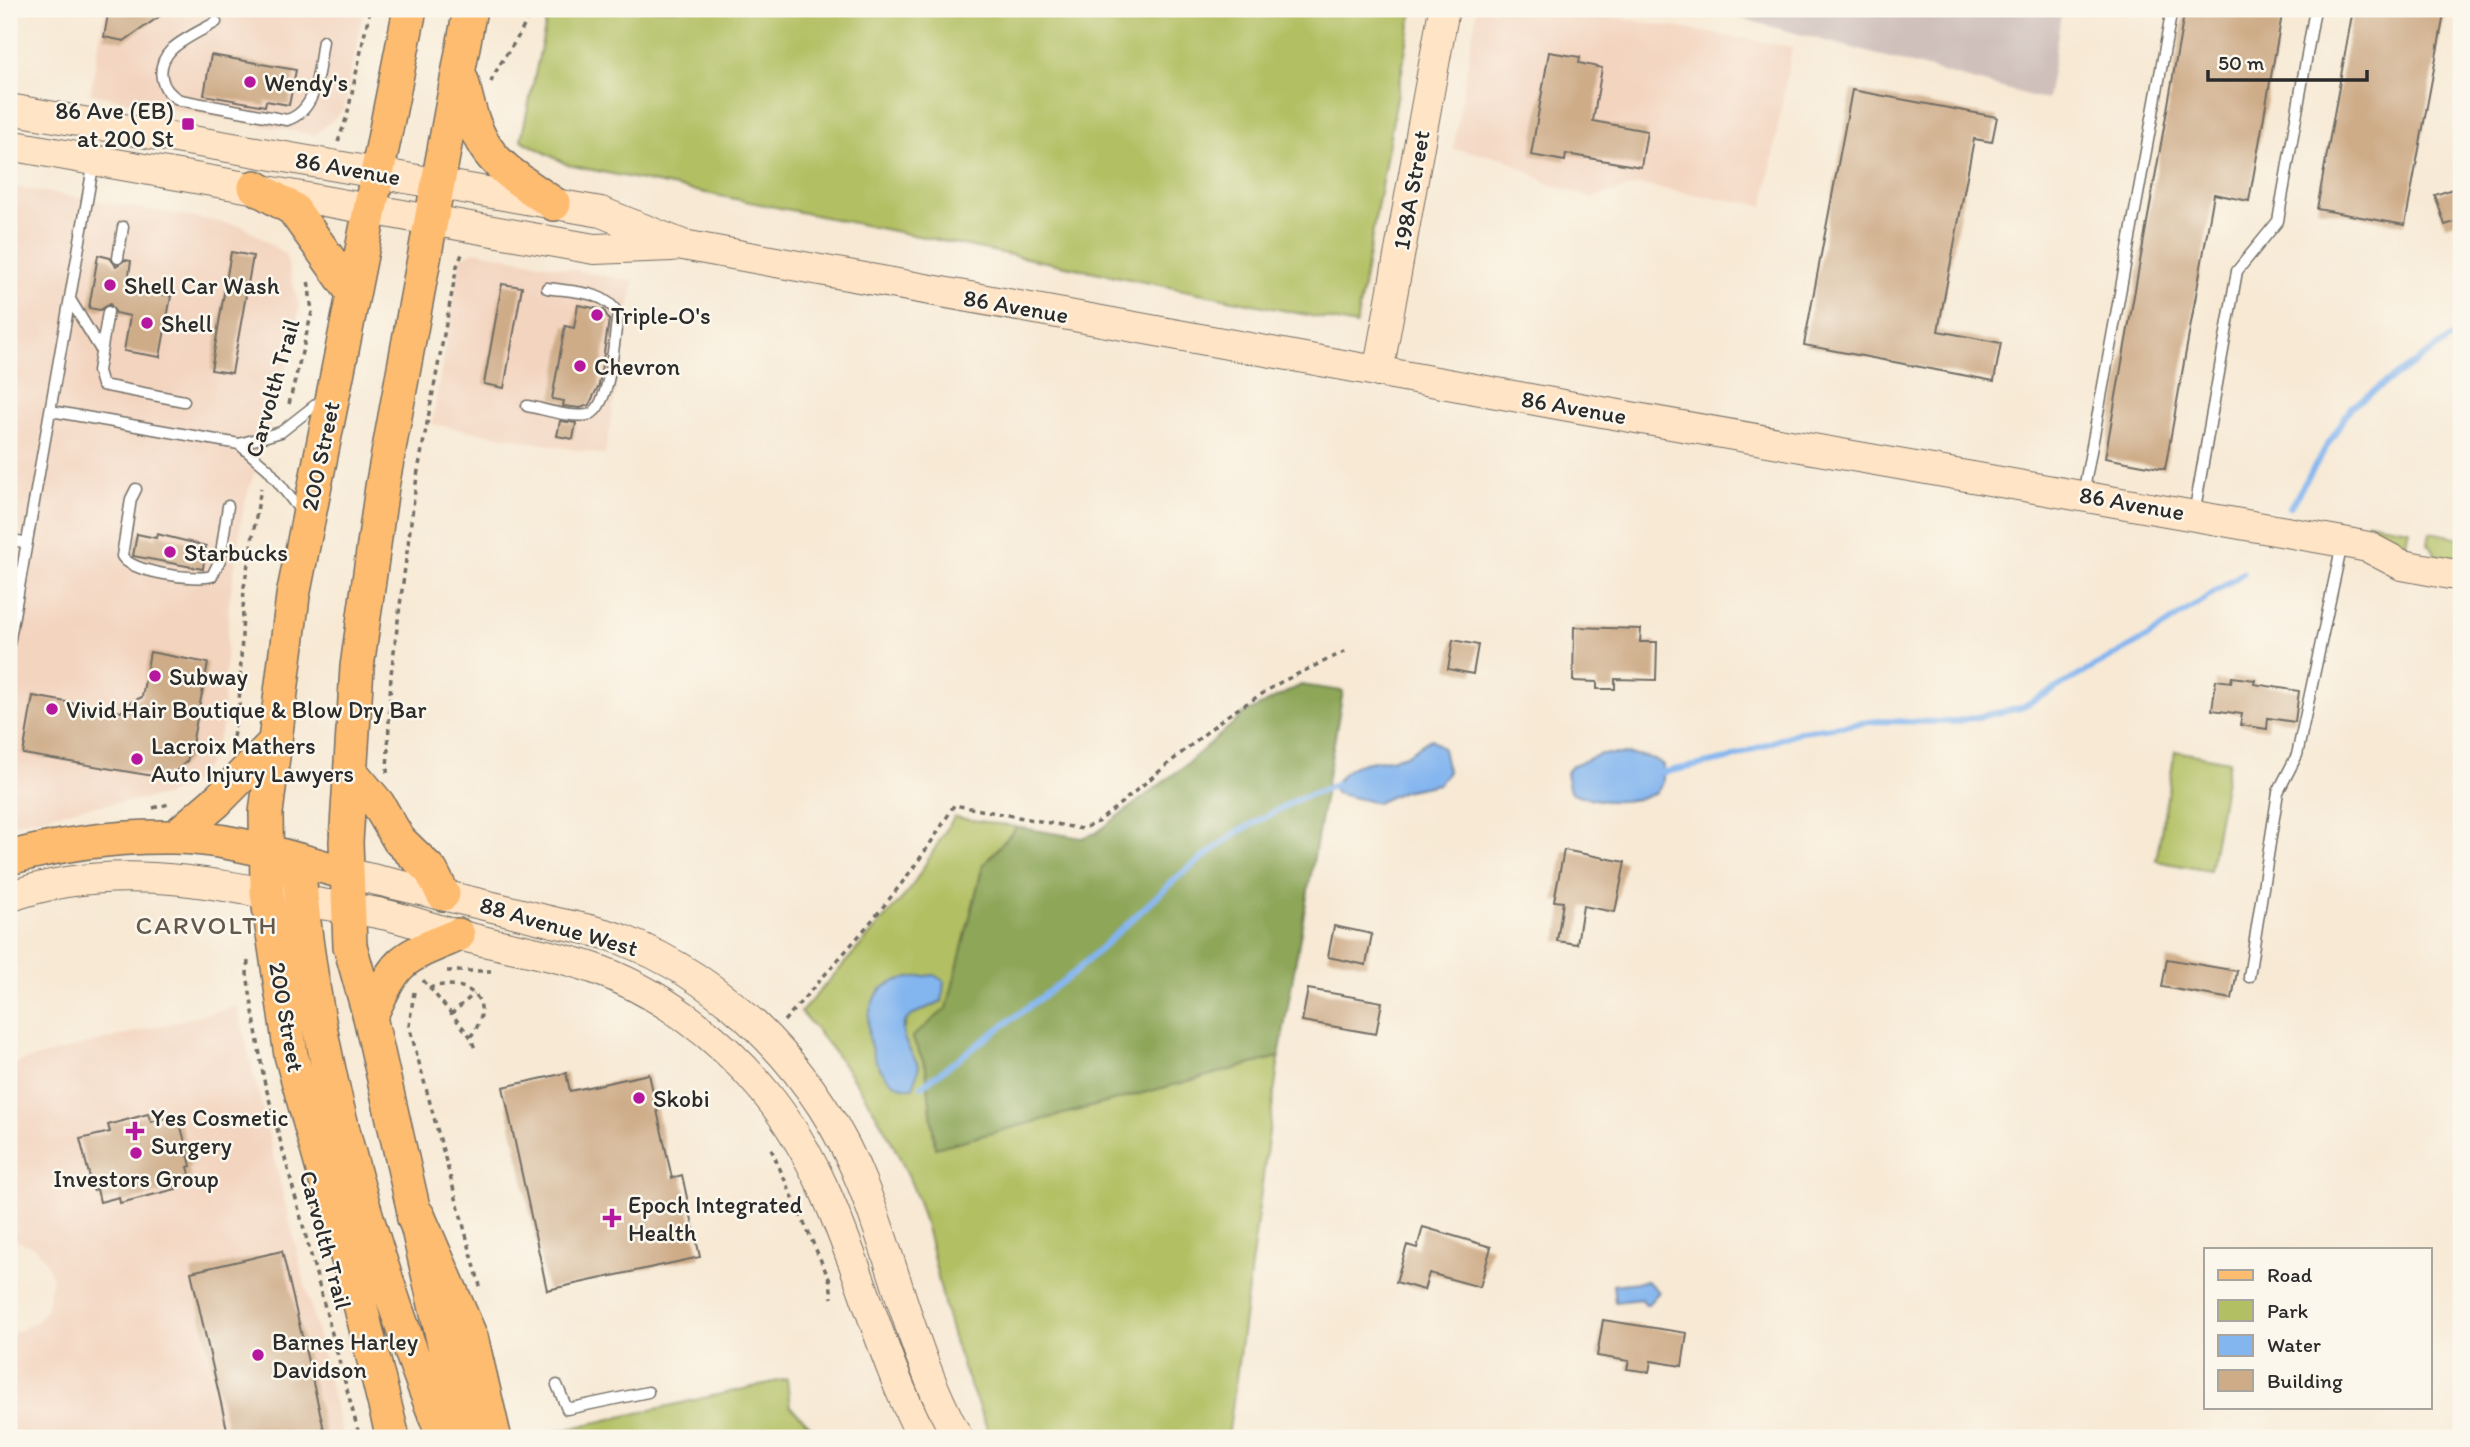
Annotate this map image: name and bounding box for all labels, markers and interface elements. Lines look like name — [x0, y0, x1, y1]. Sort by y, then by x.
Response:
scale bar — [2208, 38, 2367, 82]
text: 50 m — [2218, 50, 2265, 75]
place label: Wendy's — [264, 68, 348, 97]
marker: Wendy's — [242, 74, 258, 90]
place label: 86 Ave (EB) at 200 St — [55, 96, 174, 153]
marker: 86 Ave (EB) at 200 St — [180, 116, 196, 132]
street label: 198A Street — [1386, 128, 1436, 252]
street label: 86 Avenue — [293, 144, 403, 192]
place label: Shell Car Wash — [124, 271, 280, 300]
marker: Shell Car Wash — [102, 277, 118, 293]
street label: 86 Avenue — [961, 282, 1071, 330]
place label: Triple-O's — [611, 301, 711, 330]
marker: Triple-O's — [589, 307, 605, 323]
place label: Shell — [161, 309, 213, 338]
marker: Shell — [139, 315, 155, 331]
street label: Carvolth Trail — [238, 315, 306, 461]
place label: Chevron — [594, 352, 681, 381]
marker: Chevron — [572, 358, 588, 374]
street label: 86 Avenue — [1519, 383, 1629, 431]
street label: 200 Street — [294, 399, 346, 513]
street label: 86 Avenue — [2077, 479, 2187, 527]
place label: Starbucks — [184, 538, 288, 567]
marker: Starbucks — [162, 544, 178, 560]
place label: Subway — [169, 662, 248, 691]
marker: Subway — [147, 668, 163, 684]
place label: Vivid Hair Boutique & Blow Dry Bar — [66, 695, 427, 724]
marker: Vivid Hair Boutique & Blow Dry Bar — [44, 701, 60, 717]
place label: Lacroix Mathers Auto Injury Lawyers — [151, 731, 354, 788]
marker: Lacroix Mathers Auto Injury Lawyers — [129, 751, 145, 767]
street label: 88 Avenue West — [477, 890, 641, 962]
district label: CARVOLTH — [135, 909, 279, 941]
street label: 200 Street — [263, 960, 311, 1074]
place label: Skobi — [653, 1084, 710, 1113]
marker: Skobi — [631, 1090, 647, 1106]
place label: Yes Cosmetic Surgery — [151, 1103, 288, 1160]
marker: Yes Cosmetic Surgery — [125, 1121, 145, 1141]
marker: Investors Group — [128, 1145, 144, 1161]
place label: Investors Group — [53, 1164, 219, 1193]
street label: Carvolth Trail — [294, 1167, 359, 1313]
place label: Epoch Integrated Health — [628, 1190, 803, 1247]
marker: Epoch Integrated Health — [602, 1208, 622, 1228]
legend — [2204, 1248, 2432, 1408]
text: Road — [2267, 1262, 2313, 1287]
text: Park — [2267, 1298, 2309, 1323]
place label: Barnes Harley Davidson — [272, 1327, 419, 1384]
text: Water — [2267, 1332, 2321, 1357]
marker: Barnes Harley Davidson — [250, 1347, 266, 1363]
text: Building — [2267, 1368, 2343, 1393]

